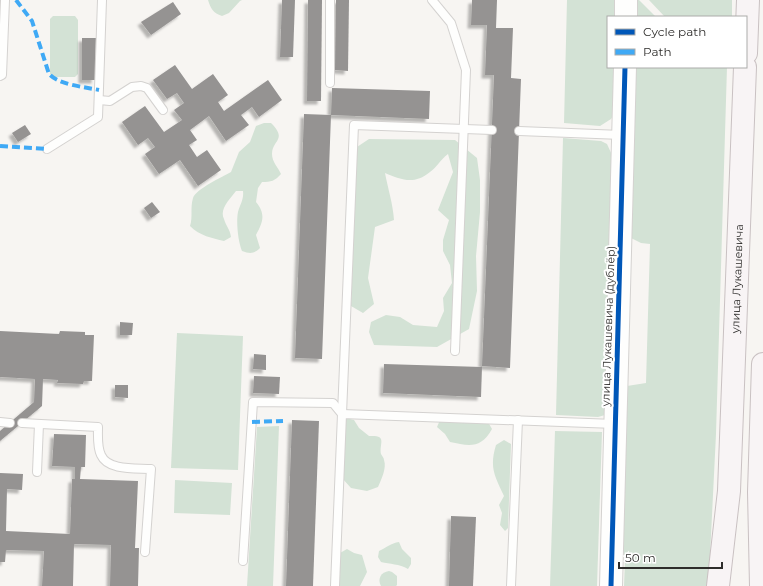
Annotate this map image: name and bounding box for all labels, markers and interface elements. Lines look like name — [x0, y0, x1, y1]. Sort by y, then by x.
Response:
legend — [607, 16, 747, 68]
text: Cycle path — [643, 24, 706, 39]
text: Path — [643, 44, 672, 59]
street label: улица Лукашевича — [728, 224, 746, 335]
street label: улица Лукашевича (дублёр) — [598, 245, 618, 408]
scale bar — [619, 544, 722, 570]
text: 50 m — [625, 550, 656, 565]

